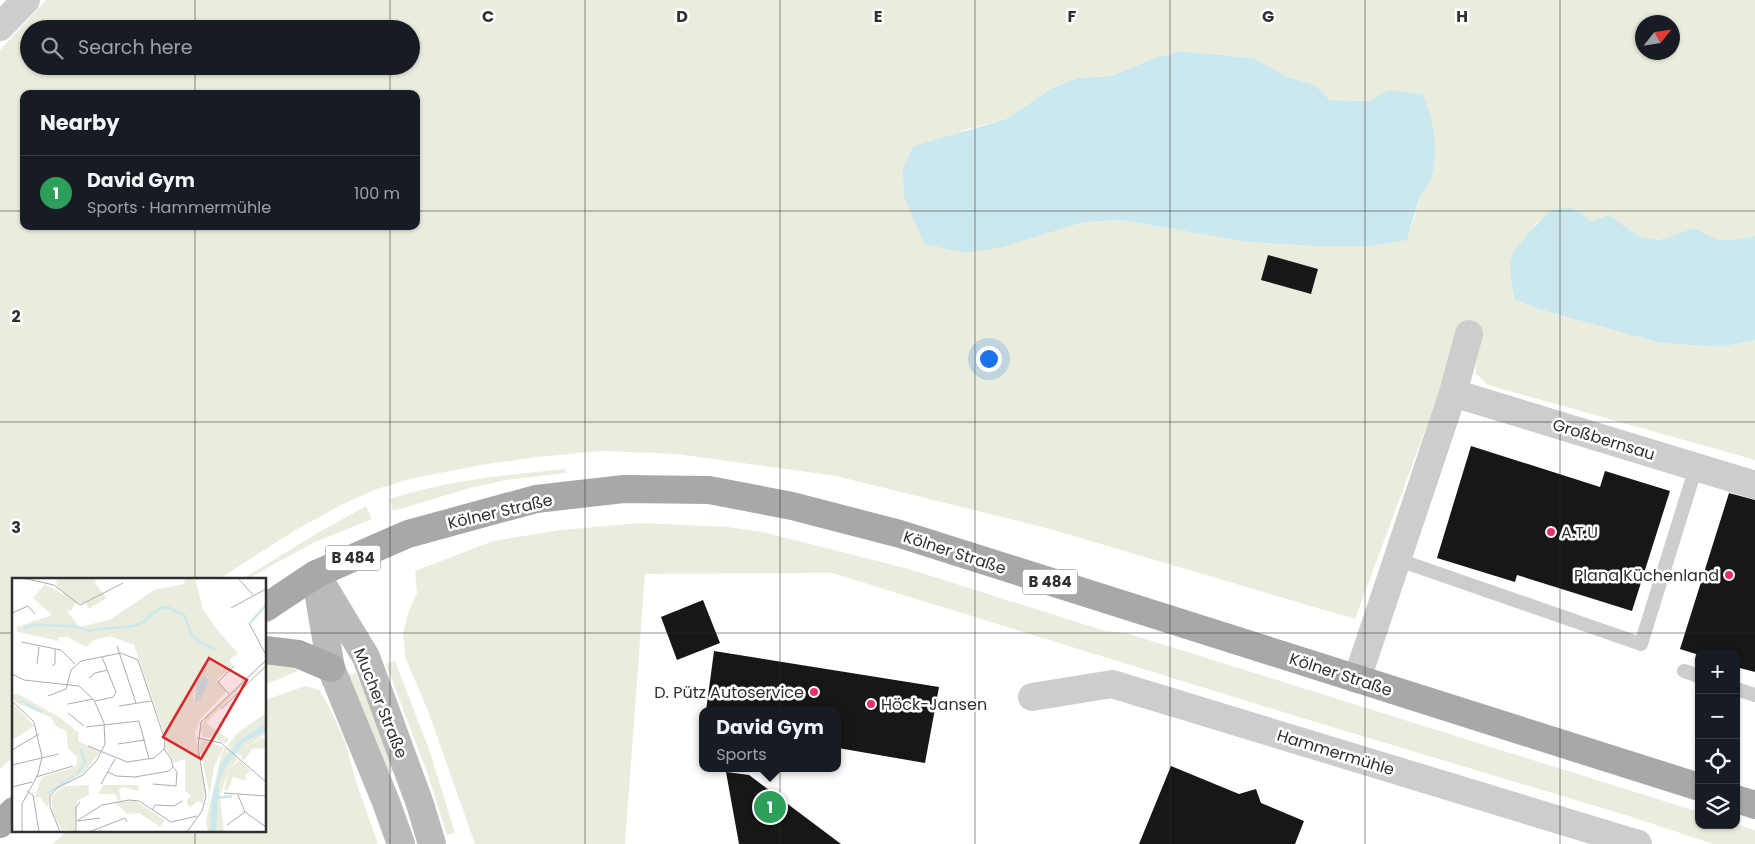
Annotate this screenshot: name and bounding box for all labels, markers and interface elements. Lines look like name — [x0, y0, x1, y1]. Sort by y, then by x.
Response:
text: C — [482, 5, 494, 28]
text: D — [676, 5, 688, 28]
text: E — [874, 5, 882, 28]
text: F — [1068, 5, 1077, 28]
text: G — [1262, 5, 1274, 28]
text: H — [1456, 5, 1468, 28]
north arrow — [1635, 15, 1680, 60]
search box — [20, 20, 420, 75]
icon: search — [38, 34, 66, 62]
text: Search here — [78, 34, 192, 61]
text: Nearby — [40, 108, 120, 137]
text: David Gym — [87, 167, 195, 194]
text: 1 — [53, 182, 59, 205]
text: 100 m — [354, 182, 400, 205]
text: Sports · Hammermühle — [87, 196, 271, 219]
text: 2 — [11, 305, 21, 328]
your location — [976, 346, 1002, 372]
street label: Großbernsau — [1550, 413, 1658, 466]
street label: Kölner Straße — [445, 488, 555, 535]
text: 3 — [11, 516, 21, 539]
place label: A.T.U — [1561, 521, 1598, 544]
street label: Kölner Straße — [900, 525, 1009, 580]
marker: A.T.U — [1545, 526, 1557, 538]
road number: B 484 — [326, 546, 380, 570]
place label: Plana Küchenland — [1574, 564, 1719, 587]
marker: Plana Küchenland — [1723, 569, 1735, 581]
road number: B 484 — [1022, 570, 1078, 594]
inset map — [12, 578, 266, 832]
street label: Mucher Straße — [348, 645, 413, 762]
street label: Kölner Straße — [1286, 647, 1395, 702]
map controls — [1695, 649, 1740, 829]
button: + — [1695, 649, 1740, 694]
place label: D. Pütz Autoservice — [654, 681, 804, 704]
marker: D. Pütz Autoservice — [808, 686, 820, 698]
place label: Höck-Jansen — [881, 693, 987, 716]
button: − — [1695, 694, 1740, 739]
marker: Höck-Jansen — [865, 698, 877, 710]
popup — [699, 707, 841, 772]
text: David Gym — [716, 714, 824, 741]
street label: Hammermühle — [1274, 724, 1397, 781]
button: locate — [1695, 739, 1740, 784]
text: Sports — [716, 743, 767, 766]
button: layers — [1695, 784, 1740, 829]
pin: 1 — [754, 788, 786, 826]

